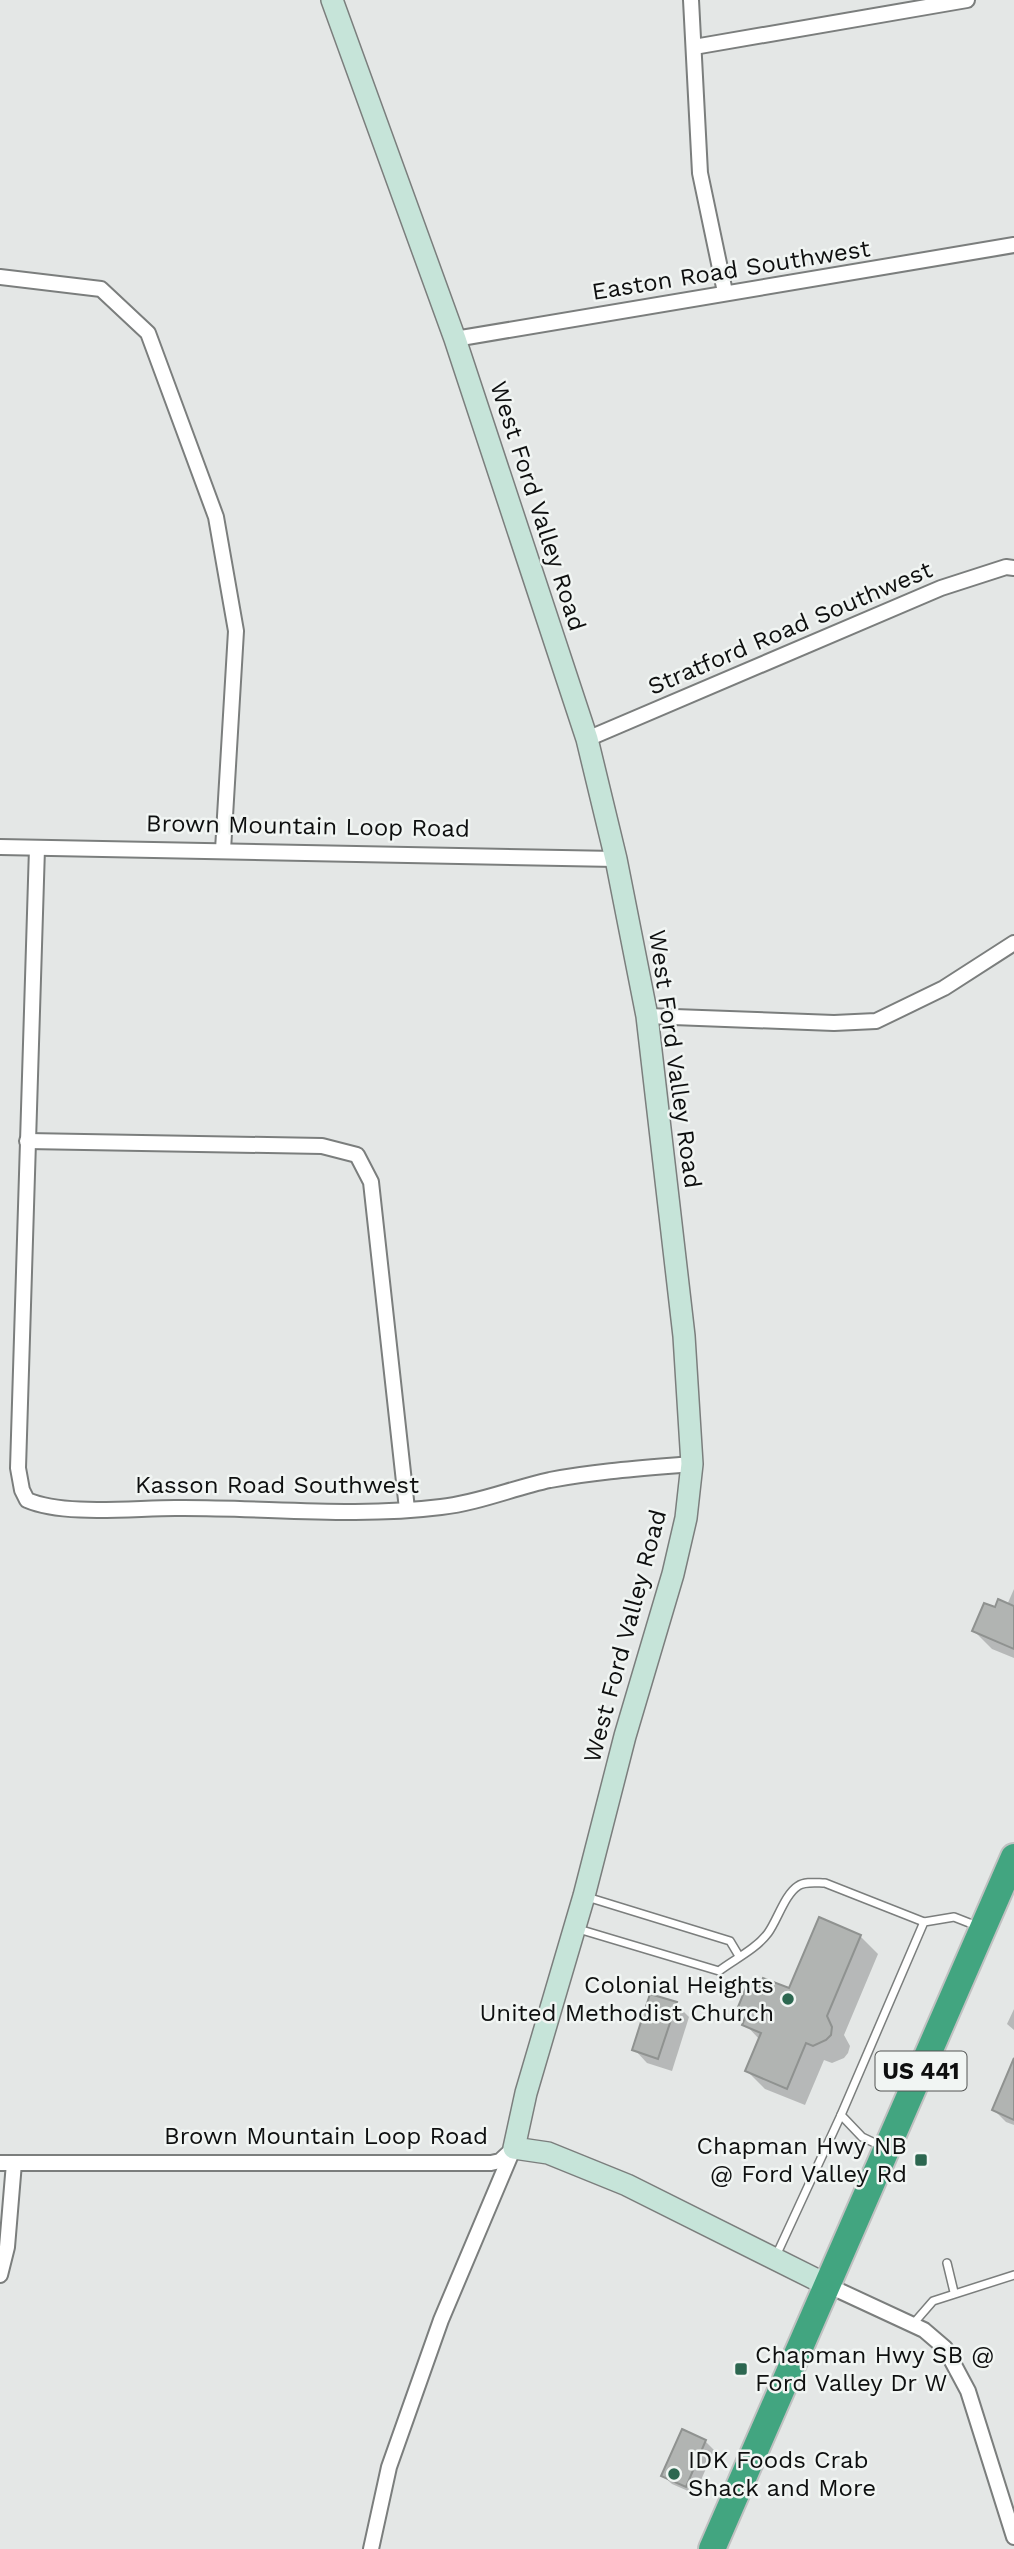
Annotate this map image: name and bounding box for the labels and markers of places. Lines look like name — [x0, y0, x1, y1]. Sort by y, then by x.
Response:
place label: Colonial Heights United Methodist Church — [479, 1971, 774, 2027]
marker: Colonial Heights United Methodist Church — [780, 1991, 796, 2007]
place label: Chapman Hwy NB @ Ford Valley Rd — [697, 2132, 907, 2188]
marker: Chapman Hwy NB @ Ford Valley Rd — [913, 2152, 929, 2168]
place label: Chapman Hwy SB @ Ford Valley Dr W — [755, 2341, 994, 2397]
marker: Chapman Hwy SB @ Ford Valley Dr W — [733, 2361, 749, 2377]
place label: IDK Foods Crab Shack and More — [688, 2446, 876, 2502]
marker: IDK Foods Crab Shack and More — [666, 2466, 682, 2482]

